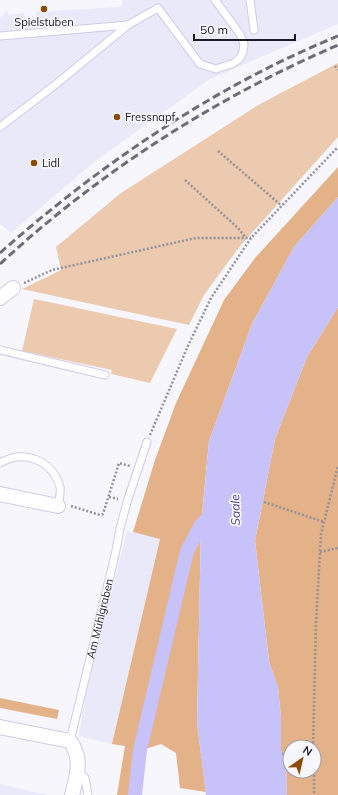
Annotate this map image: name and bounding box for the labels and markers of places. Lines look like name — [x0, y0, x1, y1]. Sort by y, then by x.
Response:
marker: Spielstuben — [39, 4, 49, 14]
place label: Spielstuben — [14, 15, 74, 29]
place label: Fressnapf — [125, 110, 175, 124]
marker: Fressnapf — [112, 112, 122, 122]
place label: Lidl — [42, 156, 60, 170]
marker: Lidl — [29, 158, 39, 168]

